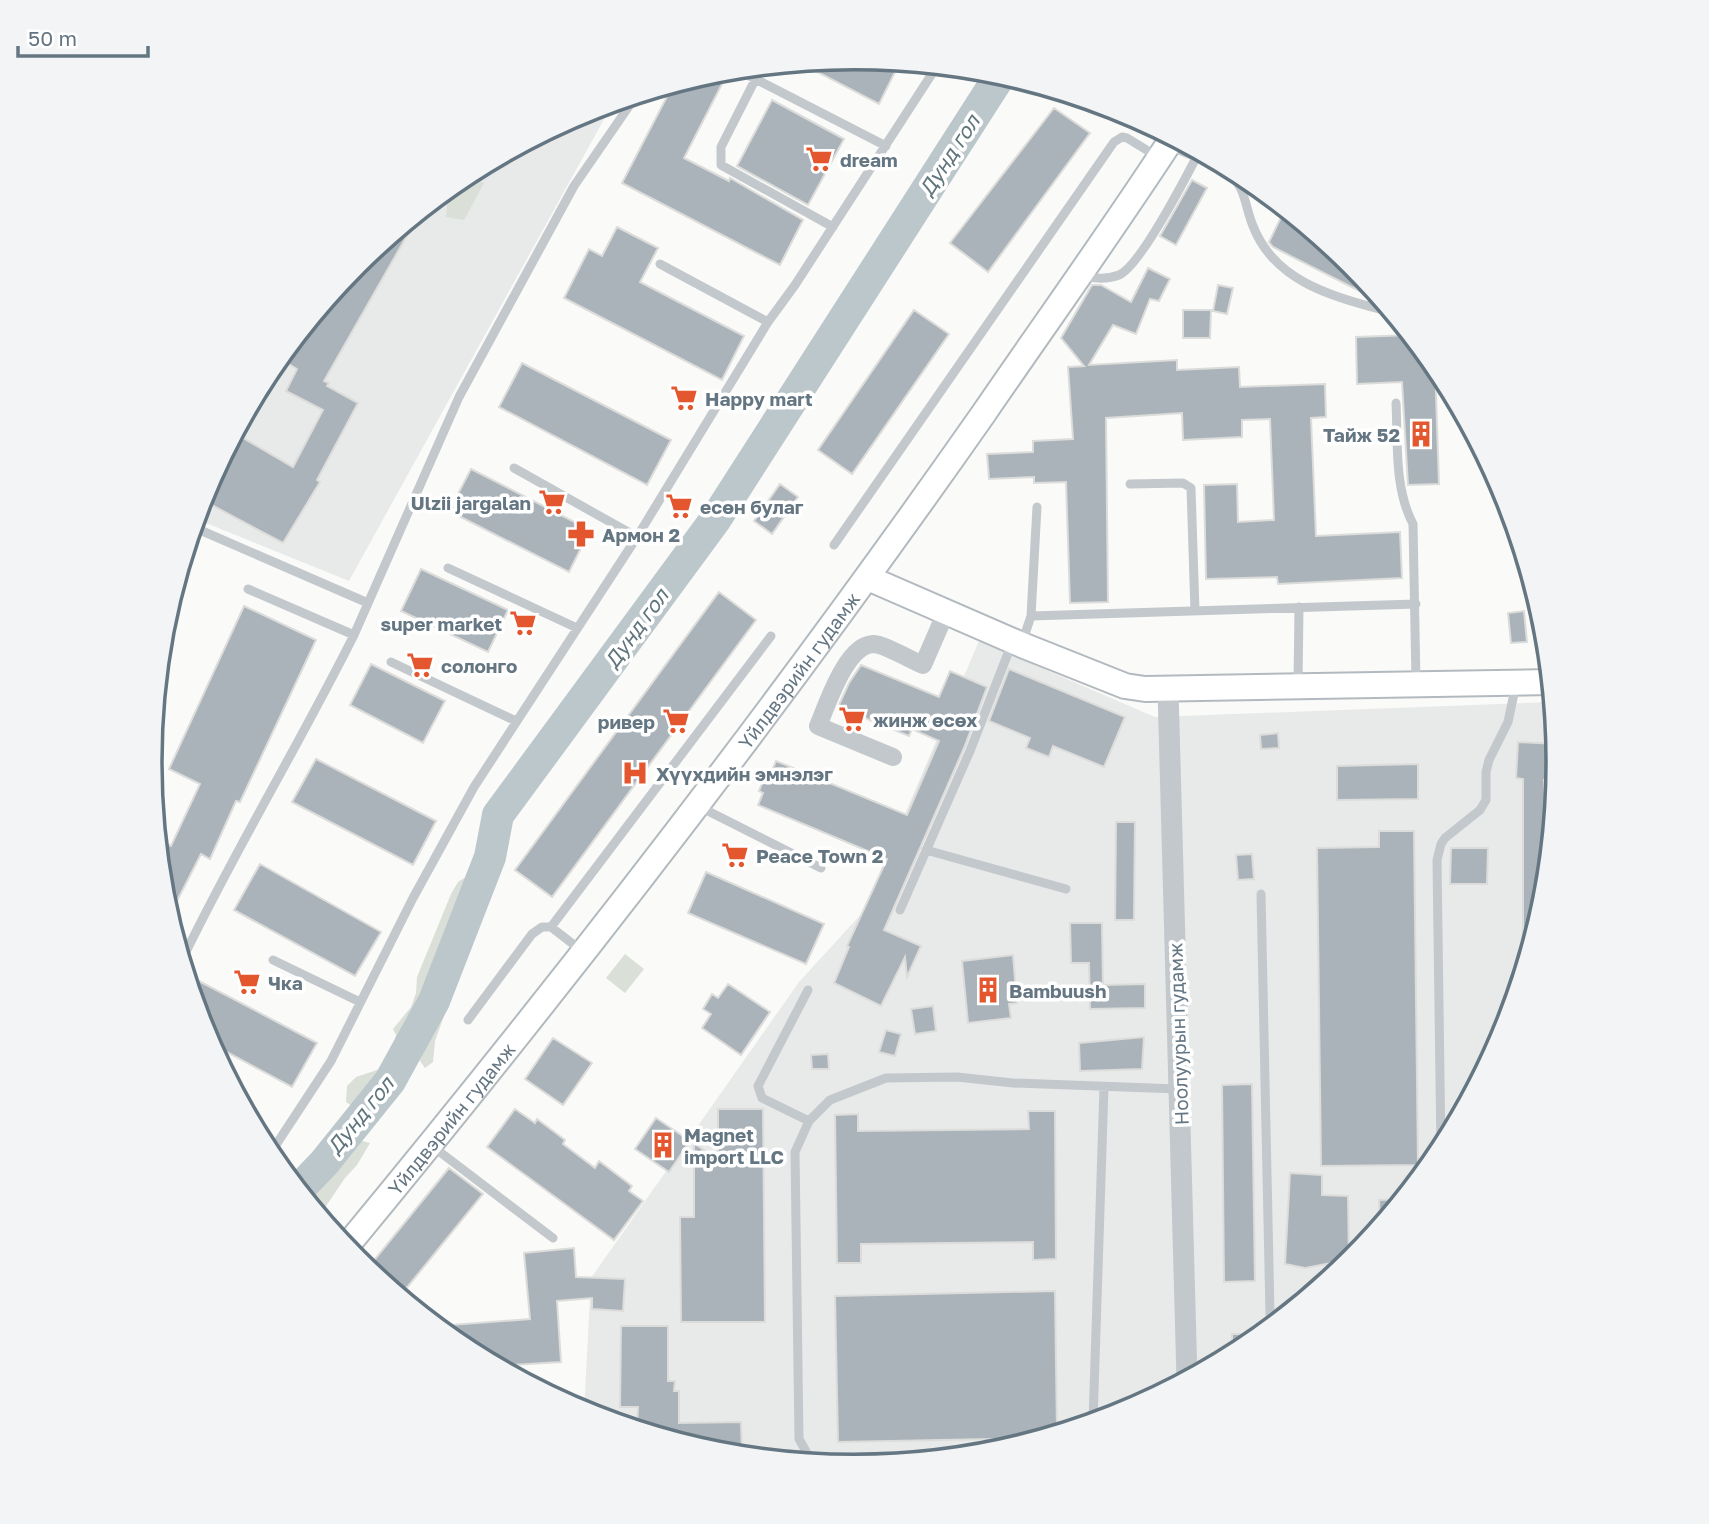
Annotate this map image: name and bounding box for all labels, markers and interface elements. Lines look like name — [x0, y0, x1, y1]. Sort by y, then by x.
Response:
scale bar — [18, 14, 147, 58]
text: 50 m — [28, 25, 77, 51]
water label: Дунд гол — [913, 108, 986, 201]
supermarket icon: dream — [804, 144, 834, 174]
place label: dream — [840, 148, 898, 171]
supermarket icon: Happy mart — [669, 383, 699, 413]
place label: Happy mart — [705, 387, 813, 410]
building icon: Тайж 52 — [1406, 419, 1436, 449]
place label: Тайж 52 — [1323, 423, 1400, 446]
supermarket icon: Ulzii jargalan — [537, 487, 567, 517]
place label: Ulzii jargalan — [411, 491, 531, 514]
supermarket icon: есөн булаг — [664, 491, 694, 521]
place label: есөн булаг — [700, 495, 804, 518]
pharmacy icon: Армон 2 — [566, 519, 596, 549]
place label: Армон 2 — [602, 523, 680, 546]
water label: Дунд гол — [598, 582, 674, 673]
street label: Yйлдвэрийн гудамж — [733, 587, 864, 753]
supermarket icon: super market — [508, 608, 538, 638]
place label: super market — [381, 612, 502, 635]
supermarket icon: солонго — [405, 650, 435, 680]
place label: солонго — [441, 654, 517, 677]
supermarket icon: жинж өсөх — [837, 704, 867, 734]
supermarket icon: ривер — [661, 706, 691, 736]
place label: жинж өсөх — [873, 708, 977, 731]
place label: ривер — [598, 710, 655, 733]
hospital icon: Хүүхдийн эмнэлэг — [620, 758, 650, 788]
place label: Хүүхдийн эмнэлэг — [656, 762, 833, 785]
supermarket icon: Peace Town 2 — [720, 840, 750, 870]
place label: Peace Town 2 — [756, 844, 883, 867]
street label: Ноолуурын гудамж — [1163, 942, 1193, 1126]
supermarket icon: Чка — [232, 967, 262, 997]
place label: Чка — [268, 971, 303, 994]
building icon: Bambuush — [973, 975, 1003, 1005]
place label: Bambuush — [1009, 979, 1106, 1002]
street label: Yйлдвэрийн гудамж — [382, 1037, 519, 1199]
water label: Дунд гол — [320, 1070, 400, 1160]
place label: Magnet import LLC — [684, 1123, 784, 1168]
building icon: Magnet import LLC — [648, 1130, 678, 1160]

